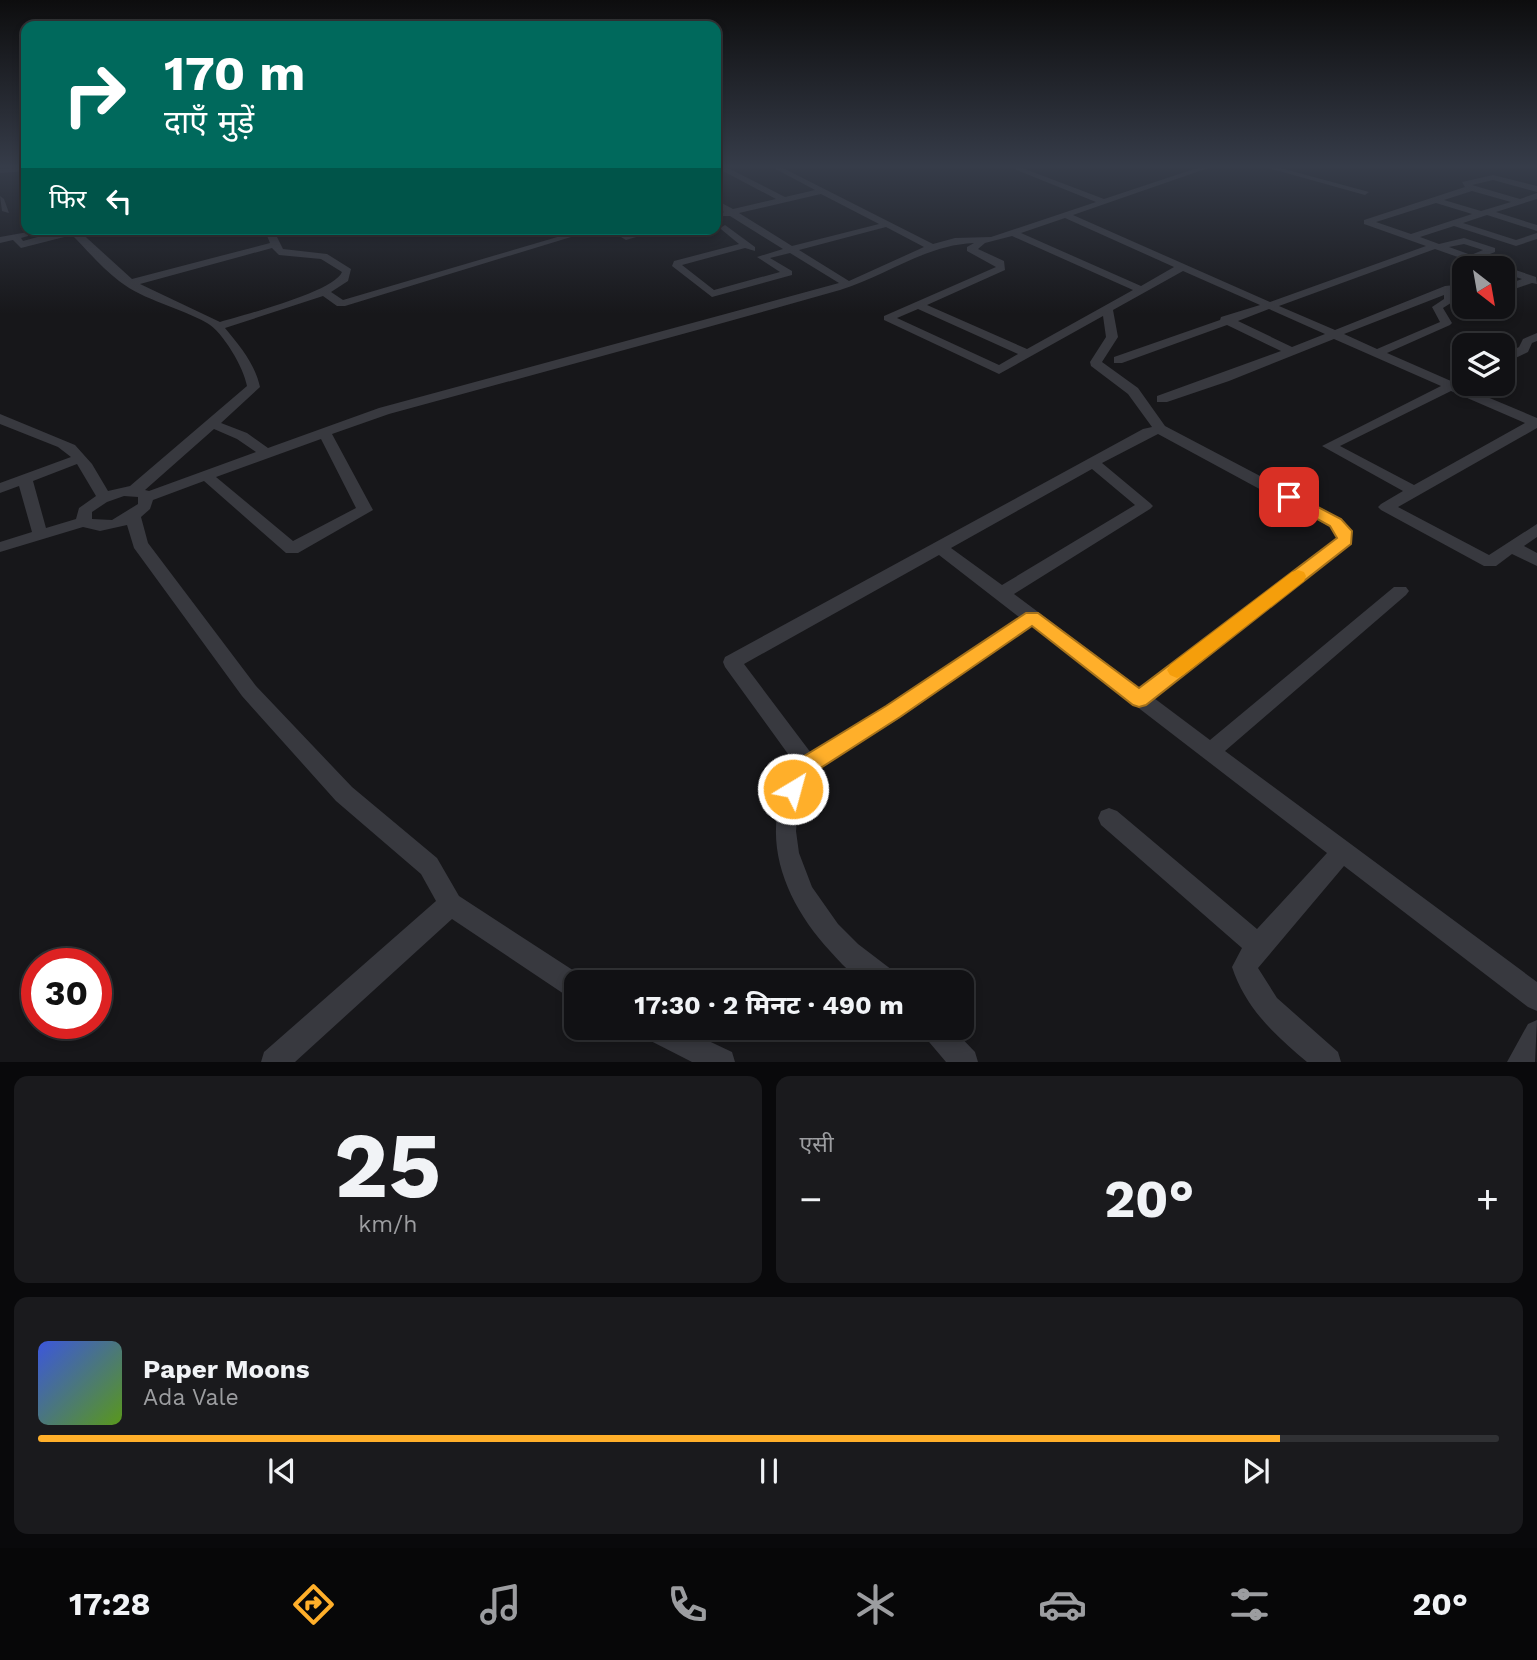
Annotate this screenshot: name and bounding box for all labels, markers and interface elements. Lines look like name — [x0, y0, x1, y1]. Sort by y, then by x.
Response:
text: 170 m — [164, 44, 305, 102]
icon: right — [49, 49, 140, 140]
text: दाएँ मुड़ें — [164, 103, 254, 141]
icon: left — [100, 182, 138, 220]
text: फिर — [49, 184, 86, 214]
north arrow — [1452, 256, 1516, 318]
map controls — [1452, 256, 1515, 396]
button: layers — [1452, 333, 1515, 396]
pin — [1259, 467, 1319, 527]
icon: arrive — [1270, 478, 1308, 516]
position arrow — [756, 752, 830, 826]
speed limit sign: 30 — [21, 948, 112, 1039]
text: 17:30 · 2 मिनट · 490 m — [634, 990, 904, 1020]
text: 25 — [334, 1112, 441, 1219]
text: एसी — [800, 1131, 834, 1158]
text: 20° — [1104, 1169, 1194, 1230]
text: − — [800, 1177, 822, 1221]
text: + — [1476, 1177, 1499, 1221]
text: km/h — [358, 1211, 417, 1238]
text: Paper Moons — [143, 1354, 310, 1384]
text: Ada Vale — [143, 1384, 239, 1411]
icon: previous — [263, 1452, 301, 1490]
icon: pause — [750, 1452, 788, 1490]
icon: next — [1237, 1452, 1275, 1490]
icon: directions — [289, 1580, 338, 1629]
icon: music — [476, 1580, 525, 1629]
icon: phone — [663, 1580, 712, 1629]
icon: climate — [851, 1580, 900, 1629]
icon: car — [1038, 1580, 1087, 1629]
icon: filters — [1225, 1580, 1274, 1629]
text: 17:28 — [69, 1585, 151, 1623]
text: 20° — [1412, 1585, 1468, 1623]

